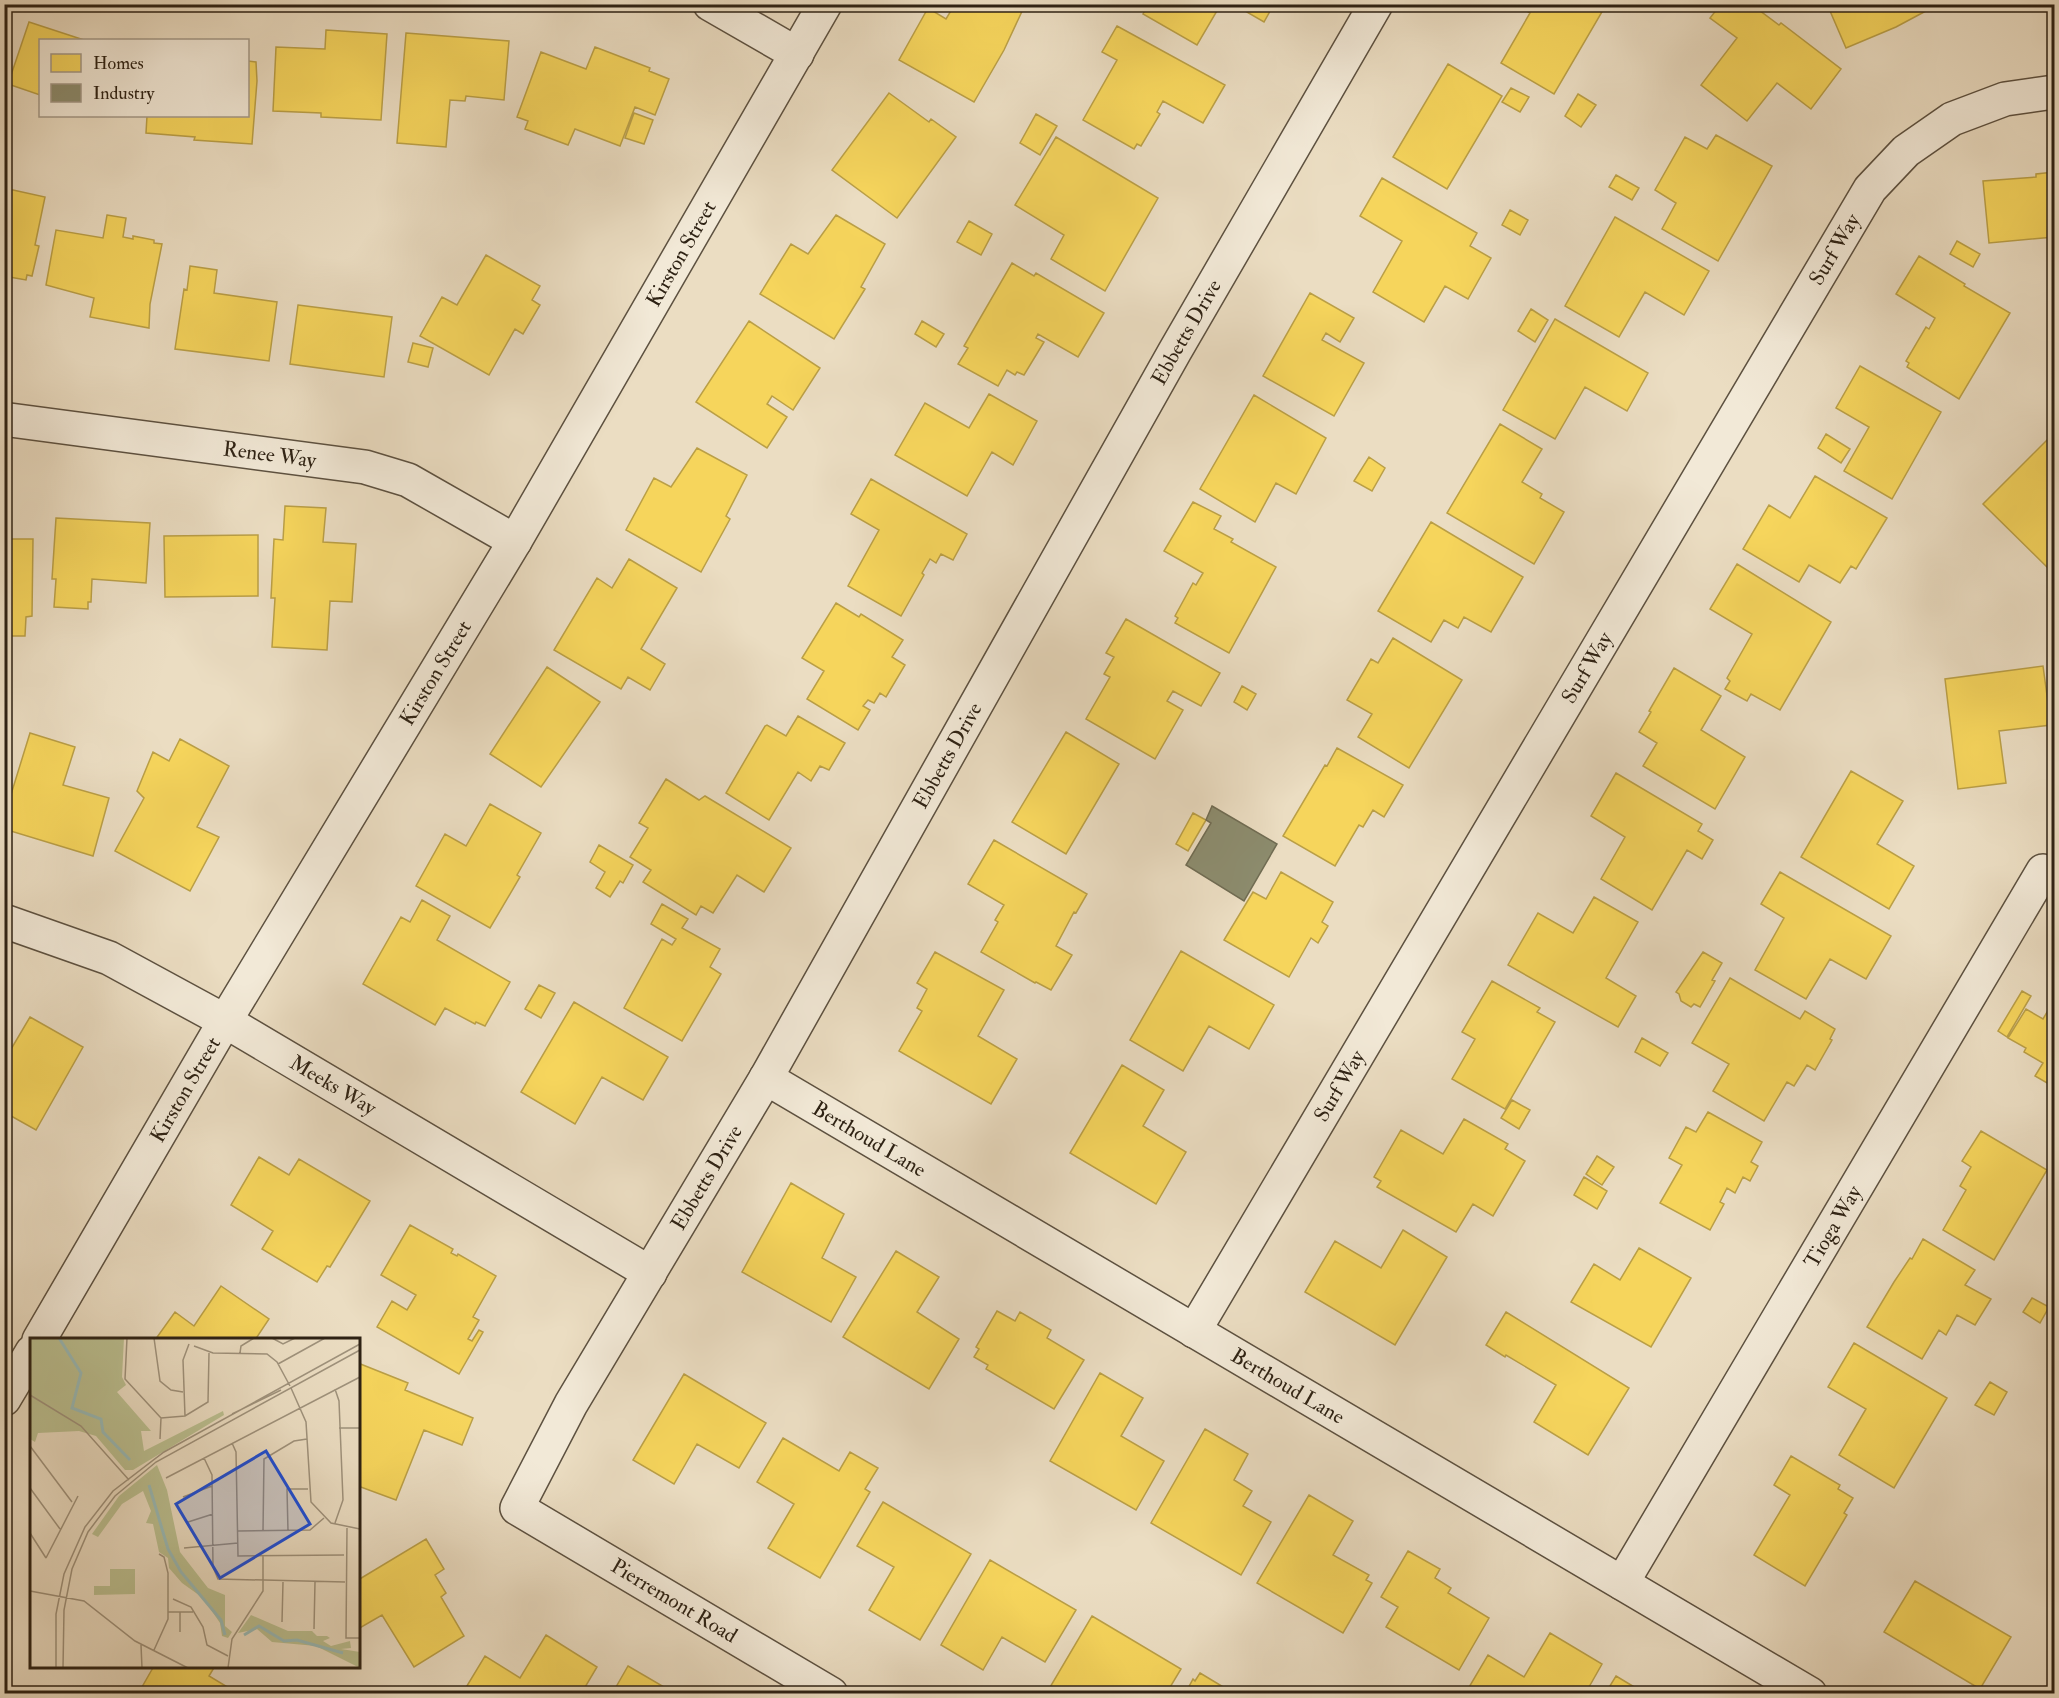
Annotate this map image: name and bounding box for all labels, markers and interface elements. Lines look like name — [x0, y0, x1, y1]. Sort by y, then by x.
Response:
legend — [39, 39, 249, 117]
text: Homes — [93, 52, 144, 75]
text: Industry — [93, 82, 155, 105]
street label: Kirston Street — [640, 195, 722, 311]
street label: Surf Way — [1803, 208, 1866, 290]
street label: Ebbetts Drive — [1145, 274, 1227, 390]
street label: Renee Way — [222, 435, 319, 474]
street label: Kirston Street — [393, 615, 478, 730]
street label: Surf Way — [1555, 626, 1619, 708]
street label: Ebbetts Drive — [907, 697, 988, 814]
street label: Kirston Street — [144, 1032, 227, 1147]
street label: Surf Way — [1308, 1044, 1371, 1127]
street label: Meeks Way — [285, 1049, 382, 1122]
street label: Berthoud Lane — [808, 1095, 931, 1183]
street label: Ebbetts Drive — [665, 1120, 748, 1235]
street label: Tioga Way — [1798, 1180, 1868, 1273]
inset map — [30, 1338, 360, 1668]
street label: Berthoud Lane — [1226, 1342, 1350, 1430]
street label: Pierremont Road — [606, 1553, 743, 1650]

